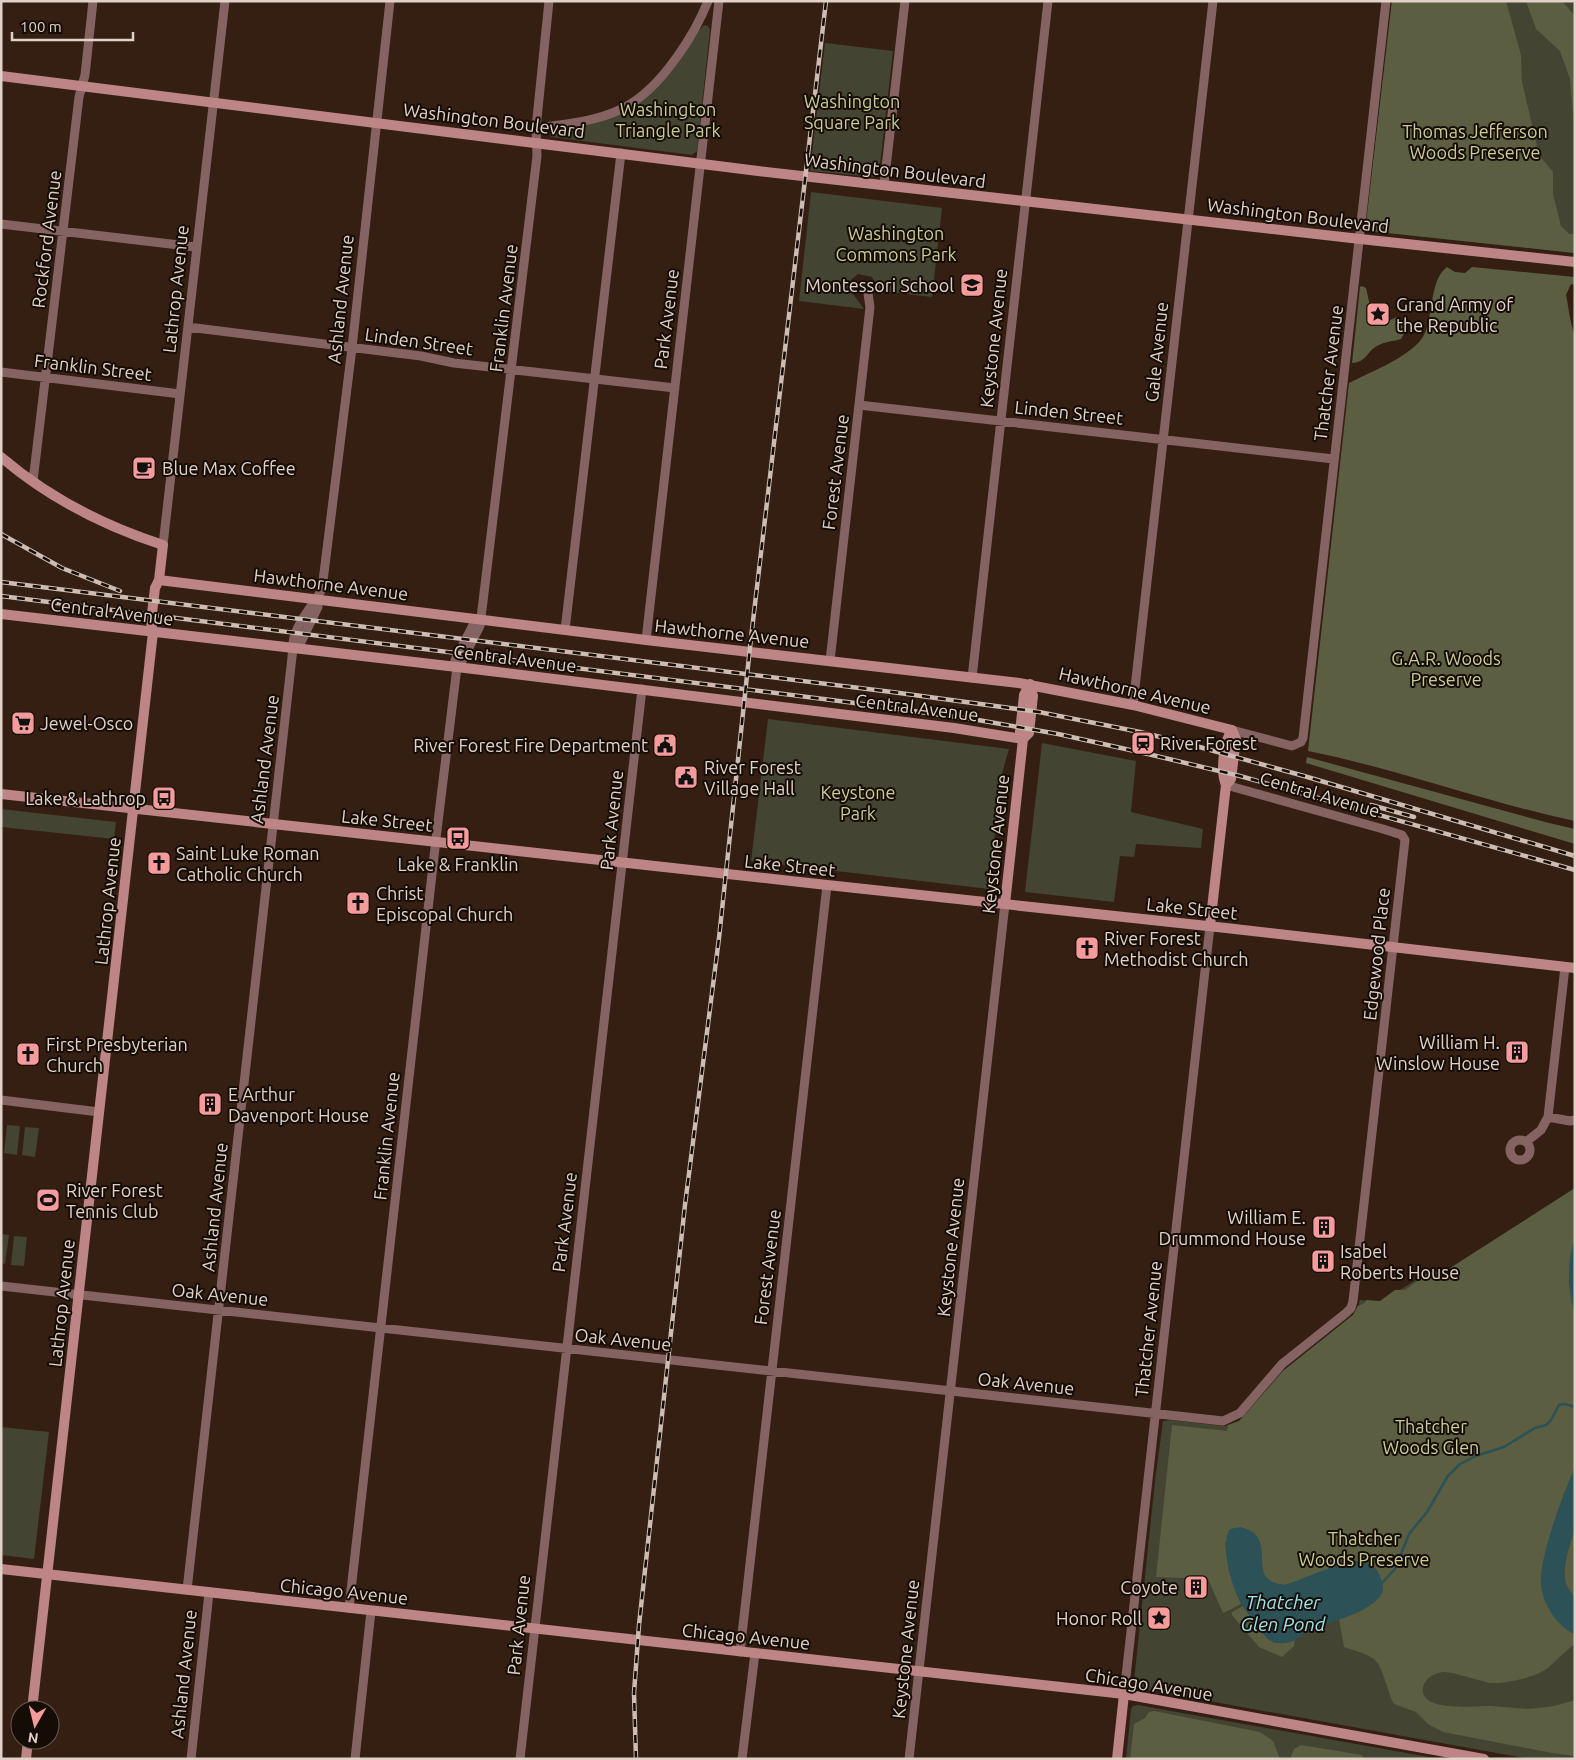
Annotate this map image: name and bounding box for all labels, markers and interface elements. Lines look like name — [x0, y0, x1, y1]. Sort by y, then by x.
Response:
scale bar — [12, 10, 134, 42]
text: 100 m — [20, 18, 62, 35]
park label: Washington Square Park — [804, 91, 900, 132]
street label: Washington Boulevard — [402, 99, 586, 141]
park label: Washington Triangle Park — [615, 99, 721, 140]
park label: Thomas Jefferson Woods Preserve — [1402, 121, 1548, 162]
street label: Washington Boulevard — [803, 149, 987, 191]
street label: Rockford Avenue — [28, 169, 64, 309]
street label: Washington Boulevard — [1206, 194, 1390, 236]
park label: Washington Commons Park — [835, 223, 957, 264]
street label: Lathrop Avenue — [158, 224, 192, 354]
street label: Ashland Avenue — [323, 234, 357, 364]
street label: Franklin Avenue — [485, 243, 521, 373]
street label: Keystone Avenue — [976, 267, 1010, 409]
street label: Park Avenue — [650, 268, 682, 370]
school or university icon: Montessori School — [959, 272, 985, 298]
place label: Montessori School — [805, 275, 954, 295]
place label: Grand Army of the Republic — [1396, 294, 1513, 335]
street label: Gale Avenue — [1141, 301, 1171, 403]
place icon: Grand Army of the Republic — [1365, 301, 1391, 327]
street label: Thatcher Avenue — [1310, 304, 1346, 442]
street label: Linden Street — [364, 324, 474, 358]
street label: Franklin Street — [33, 350, 153, 384]
street label: Linden Street — [1014, 396, 1124, 428]
street label: Forest Avenue — [818, 413, 852, 531]
cafe icon: Blue Max Coffee — [131, 455, 157, 481]
place label: Blue Max Coffee — [162, 458, 296, 478]
street label: Hawthorne Avenue — [253, 565, 409, 603]
street label: Central Avenue — [49, 594, 175, 628]
street label: Hawthorne Avenue — [654, 615, 810, 651]
street label: Central Avenue — [452, 641, 578, 675]
park label: G.A.R. Woods Preserve — [1391, 648, 1501, 689]
street label: Hawthorne Avenue — [1057, 663, 1213, 717]
street label: Central Avenue — [854, 690, 980, 724]
street label: Ashland Avenue — [246, 693, 282, 825]
supermarket icon: Jewel-Osco — [10, 710, 36, 736]
place label: Jewel-Osco — [40, 713, 133, 733]
station icon: River Forest — [1130, 730, 1156, 756]
public building icon: River Forest Fire Department — [652, 732, 678, 758]
place label: River Forest — [1160, 733, 1257, 753]
place label: River Forest Fire Department — [413, 735, 648, 755]
place label: River Forest Village Hall — [704, 757, 801, 798]
public building icon: River Forest Village Hall — [673, 764, 699, 790]
street label: Central Avenue — [1258, 767, 1382, 821]
street label: Park Avenue — [596, 769, 626, 871]
street label: Keystone Avenue — [978, 773, 1012, 915]
park label: Keystone Park — [821, 782, 895, 823]
bus stop icon: Lake & Lathrop — [151, 785, 177, 811]
place label: Lake & Lathrop — [25, 788, 146, 808]
street label: Lake Street — [340, 805, 434, 835]
bus stop icon: Lake & Franklin — [445, 825, 471, 851]
street label: Lathrop Avenue — [90, 836, 124, 966]
place label: Saint Luke Roman Catholic Church — [176, 843, 320, 884]
church icon: Saint Luke Roman Catholic Church — [146, 850, 172, 876]
street label: Lake Street — [743, 850, 837, 880]
place label: Lake & Franklin — [397, 854, 519, 874]
place label: Christ Episcopal Church — [376, 883, 513, 924]
street label: Edgewood Place — [1359, 887, 1393, 1021]
church icon: Christ Episcopal Church — [345, 890, 371, 916]
street label: Lake Street — [1145, 893, 1239, 923]
place label: River Forest Methodist Church — [1104, 928, 1248, 969]
church icon: River Forest Methodist Church — [1074, 935, 1100, 961]
place label: William H. Winslow House — [1376, 1032, 1500, 1073]
place label: First Presbyterian Church — [46, 1034, 188, 1075]
building icon: William H. Winslow House — [1504, 1039, 1530, 1065]
church icon: First Presbyterian Church — [15, 1041, 41, 1067]
street label: Franklin Avenue — [369, 1071, 403, 1201]
place label: E Arthur Davenport House — [228, 1084, 369, 1125]
building icon: E Arthur Davenport House — [197, 1091, 223, 1117]
street label: Ashland Avenue — [197, 1142, 231, 1272]
street label: Park Avenue — [548, 1171, 580, 1273]
street label: Keystone Avenue — [933, 1176, 967, 1318]
place label: River Forest Tennis Club — [66, 1180, 163, 1221]
sports icon: River Forest Tennis Club — [35, 1187, 61, 1213]
place label: William E. Drummond House — [1159, 1207, 1306, 1248]
street label: Forest Avenue — [750, 1208, 784, 1326]
building icon: William E. Drummond House — [1311, 1214, 1337, 1240]
street label: Lathrop Avenue — [44, 1238, 78, 1368]
place label: Isabel Roberts House — [1340, 1241, 1459, 1282]
building icon: Isabel Roberts House — [1310, 1248, 1336, 1274]
street label: Thatcher Avenue — [1131, 1260, 1165, 1398]
street label: Oak Avenue — [171, 1279, 269, 1309]
street label: Oak Avenue — [574, 1324, 672, 1354]
street label: Oak Avenue — [977, 1368, 1075, 1398]
park label: Thatcher Woods Glen — [1383, 1416, 1479, 1457]
park label: Thatcher Woods Preserve — [1298, 1528, 1430, 1569]
street label: Chicago Avenue — [279, 1574, 409, 1608]
street label: Park Avenue — [503, 1574, 533, 1676]
building icon: Coyote — [1183, 1574, 1209, 1600]
place label: Coyote — [1120, 1577, 1178, 1597]
street label: Keystone Avenue — [888, 1578, 922, 1720]
water label: Thatcher Glen Pond — [1241, 1591, 1327, 1635]
place icon: Honor Roll — [1146, 1605, 1172, 1631]
place label: Honor Roll — [1056, 1608, 1142, 1628]
street label: Ashland Avenue — [166, 1609, 200, 1739]
street label: Chicago Avenue — [681, 1619, 811, 1653]
street label: Chicago Avenue — [1084, 1664, 1214, 1704]
north arrow — [10, 1700, 60, 1750]
text: N — [27, 1729, 39, 1747]

